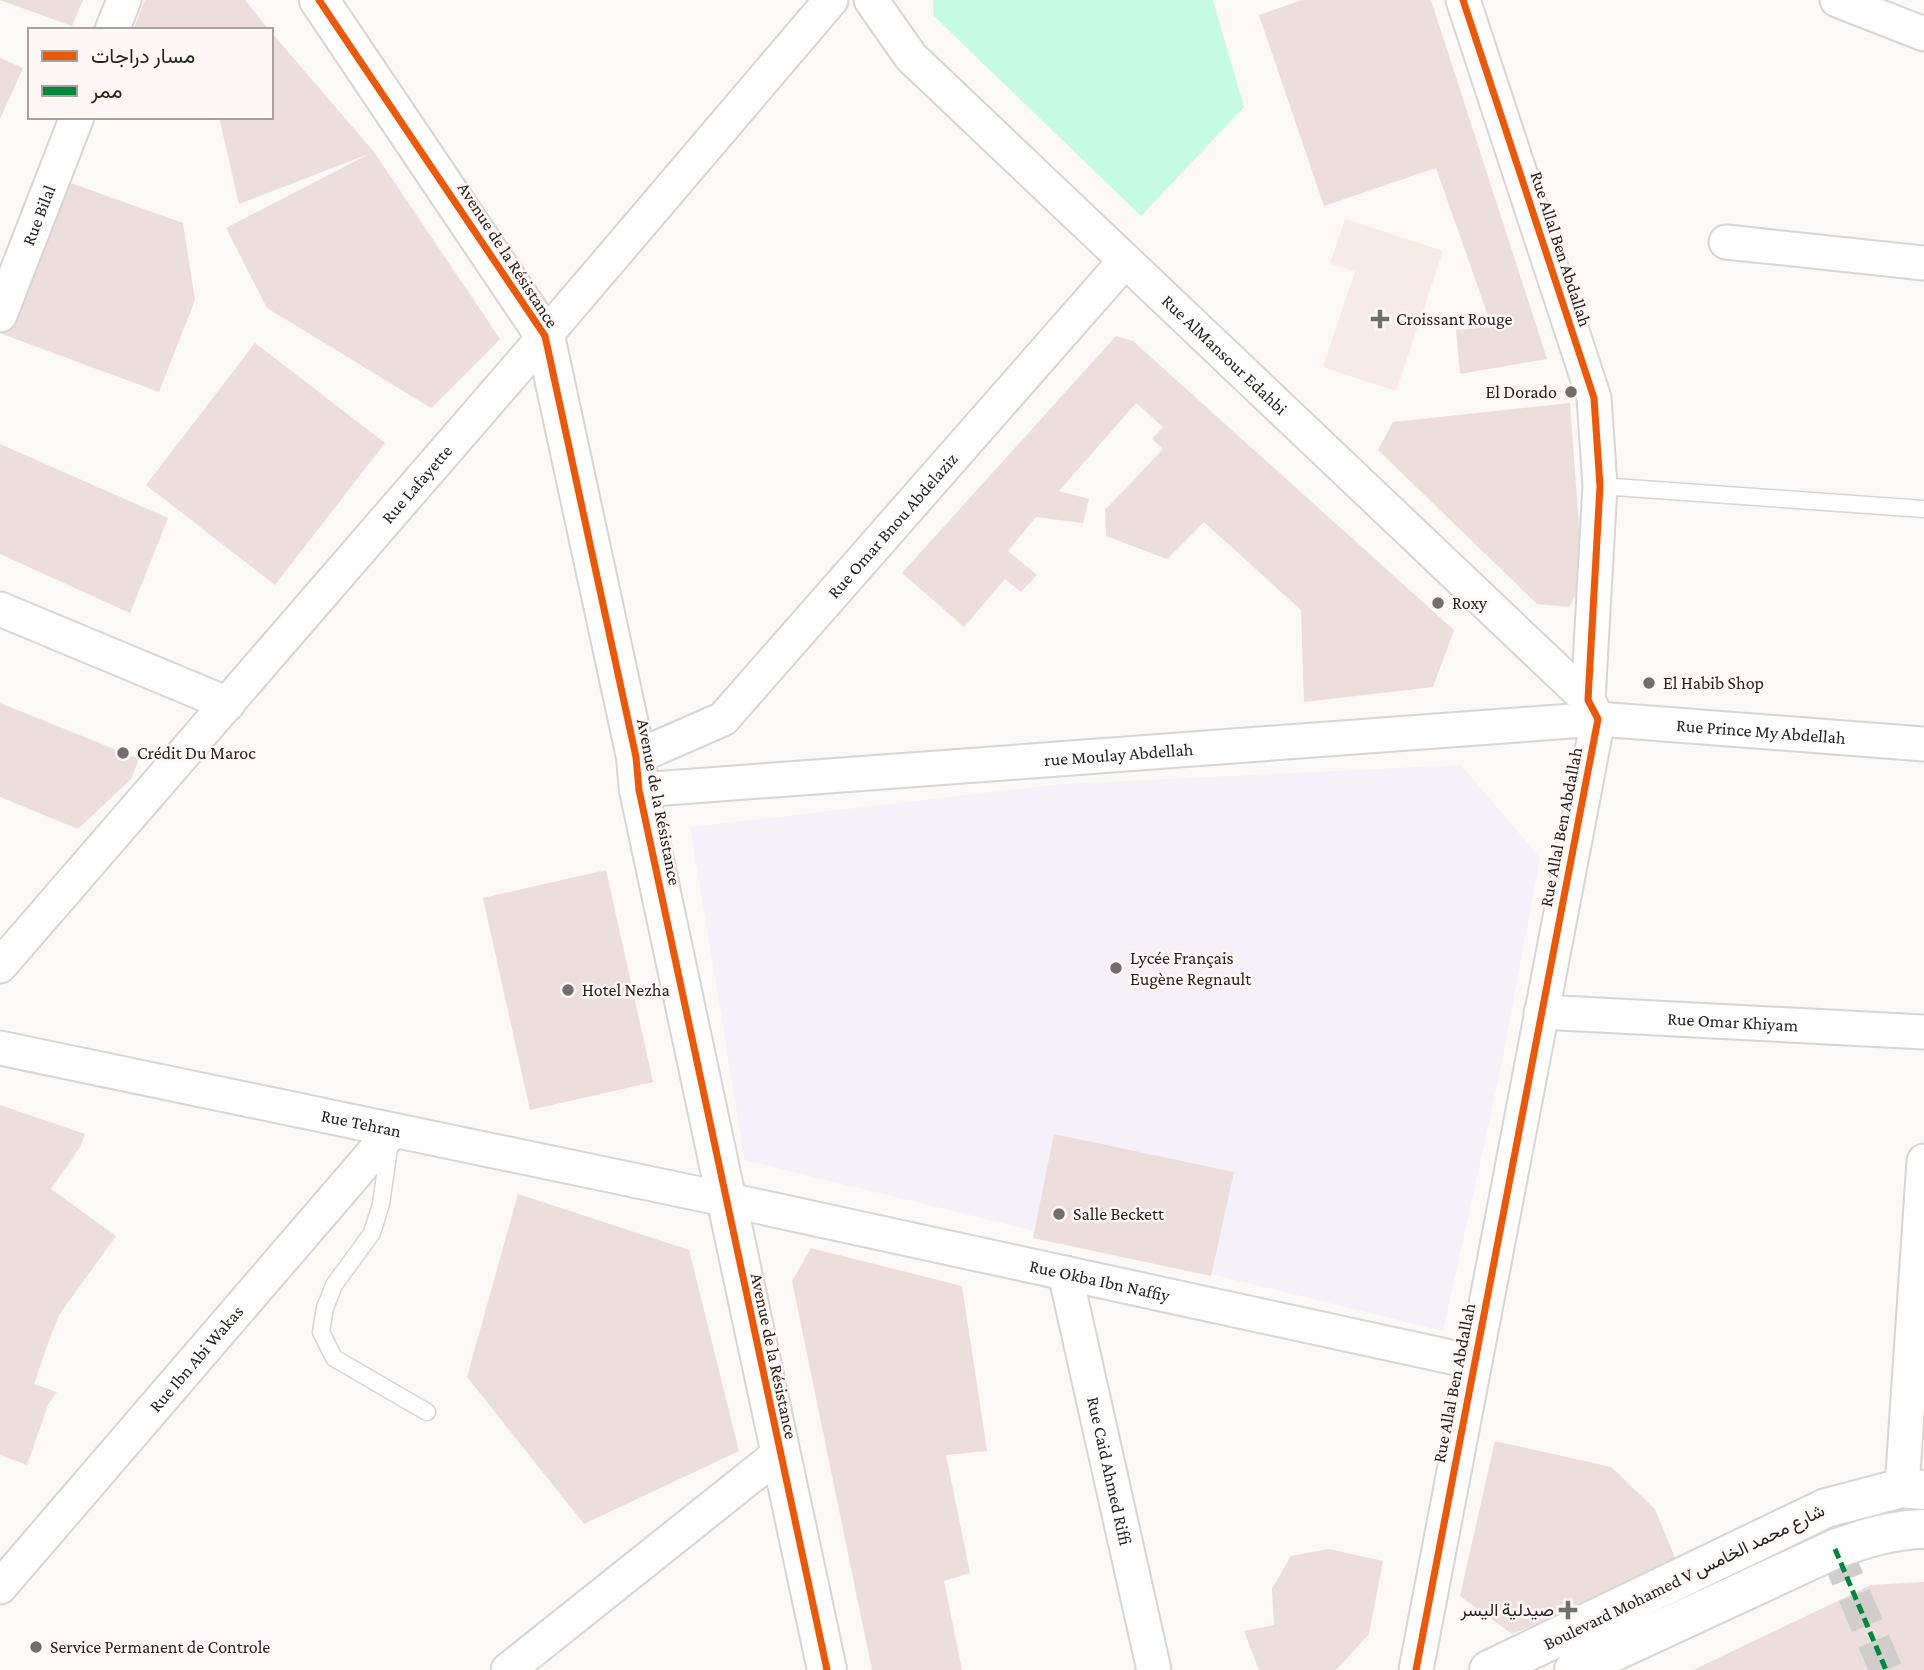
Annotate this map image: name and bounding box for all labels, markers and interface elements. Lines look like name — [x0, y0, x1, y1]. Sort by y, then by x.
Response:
legend — [28, 28, 273, 119]
text: مسار دراجات — [91, 44, 195, 69]
text: ممر — [90, 79, 122, 104]
street label: Rue Allal Ben Abdallah — [1526, 169, 1596, 330]
street label: Avenue de la Résistance — [454, 179, 563, 331]
street label: Rue Bilal — [18, 182, 60, 248]
street label: Rue AlMansour Edahbi — [1158, 291, 1291, 419]
marker: Croissant Rouge — [1370, 309, 1390, 329]
place label: Croissant Rouge — [1396, 309, 1513, 329]
place label: El Dorado — [1485, 382, 1557, 402]
marker: El Dorado — [1563, 384, 1579, 400]
street label: Rue Lafayette — [377, 441, 456, 528]
street label: Rue Omar Bnou Abdelaziz — [824, 449, 962, 602]
place label: Roxy — [1452, 593, 1488, 613]
marker: Roxy — [1430, 595, 1446, 611]
place label: El Habib Shop — [1663, 673, 1764, 693]
marker: El Habib Shop — [1641, 675, 1657, 691]
street label: Rue Prince My Abdellah — [1675, 715, 1847, 748]
street label: Avenue de la Résistance — [633, 717, 685, 887]
street label: rue Moulay Abdellah — [1043, 739, 1194, 770]
place label: Crédit Du Maroc — [137, 743, 256, 763]
marker: Crédit Du Maroc — [115, 745, 131, 761]
street label: Rue Allal Ben Abdallah — [1536, 745, 1586, 909]
place label: Lycée Français Eugène Regnault — [1130, 948, 1252, 989]
marker: Lycée Français Eugène Regnault — [1108, 960, 1124, 976]
place label: Hotel Nezha — [582, 980, 670, 1000]
marker: Hotel Nezha — [560, 982, 576, 998]
street label: Rue Omar Khiyam — [1667, 1009, 1799, 1035]
street label: Rue Tehran — [319, 1105, 403, 1142]
place label: Salle Beckett — [1073, 1204, 1165, 1224]
marker: Salle Beckett — [1051, 1206, 1067, 1222]
street label: Rue Okba Ibn Naffiy — [1028, 1256, 1172, 1306]
street label: Avenue de la Résistance — [747, 1271, 801, 1441]
street label: Rue Ibn Abi Wakas — [145, 1301, 247, 1416]
street label: Rue Allal Ben Abdallah — [1429, 1301, 1479, 1465]
street label: Rue Caid Ahmed Riffi — [1083, 1395, 1136, 1548]
street label: Boulevard Mohamed V شارع محمد الخامس — [1540, 1500, 1829, 1656]
place label: صيدلية اليسر — [1459, 1600, 1554, 1621]
marker: صيدلية اليسر — [1560, 1602, 1576, 1618]
place label: Service Permanent de Controle — [50, 1637, 270, 1657]
marker: Service Permanent de Controle — [28, 1639, 44, 1655]

